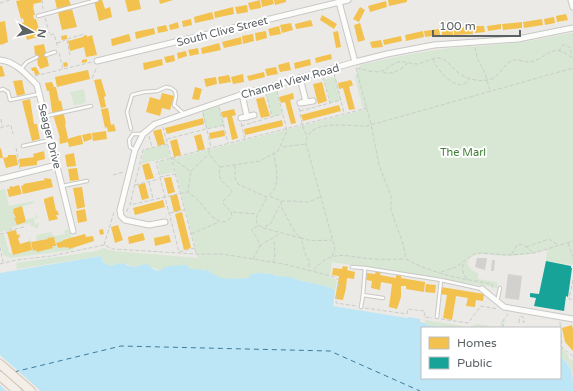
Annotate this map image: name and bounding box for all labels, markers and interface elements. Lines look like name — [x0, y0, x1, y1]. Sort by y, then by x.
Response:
north arrow — [12, 12, 52, 52]
scale bar — [433, 12, 520, 38]
street label: South Clive Street — [175, 14, 269, 49]
text: 100 m — [439, 19, 476, 33]
text: N — [34, 28, 48, 39]
street label: Channel View Road — [240, 61, 341, 102]
street label: Seager Drive — [35, 102, 64, 170]
park label: The Marl — [440, 146, 486, 159]
legend — [421, 327, 561, 379]
text: Homes — [457, 336, 497, 350]
text: Public — [457, 356, 492, 370]

